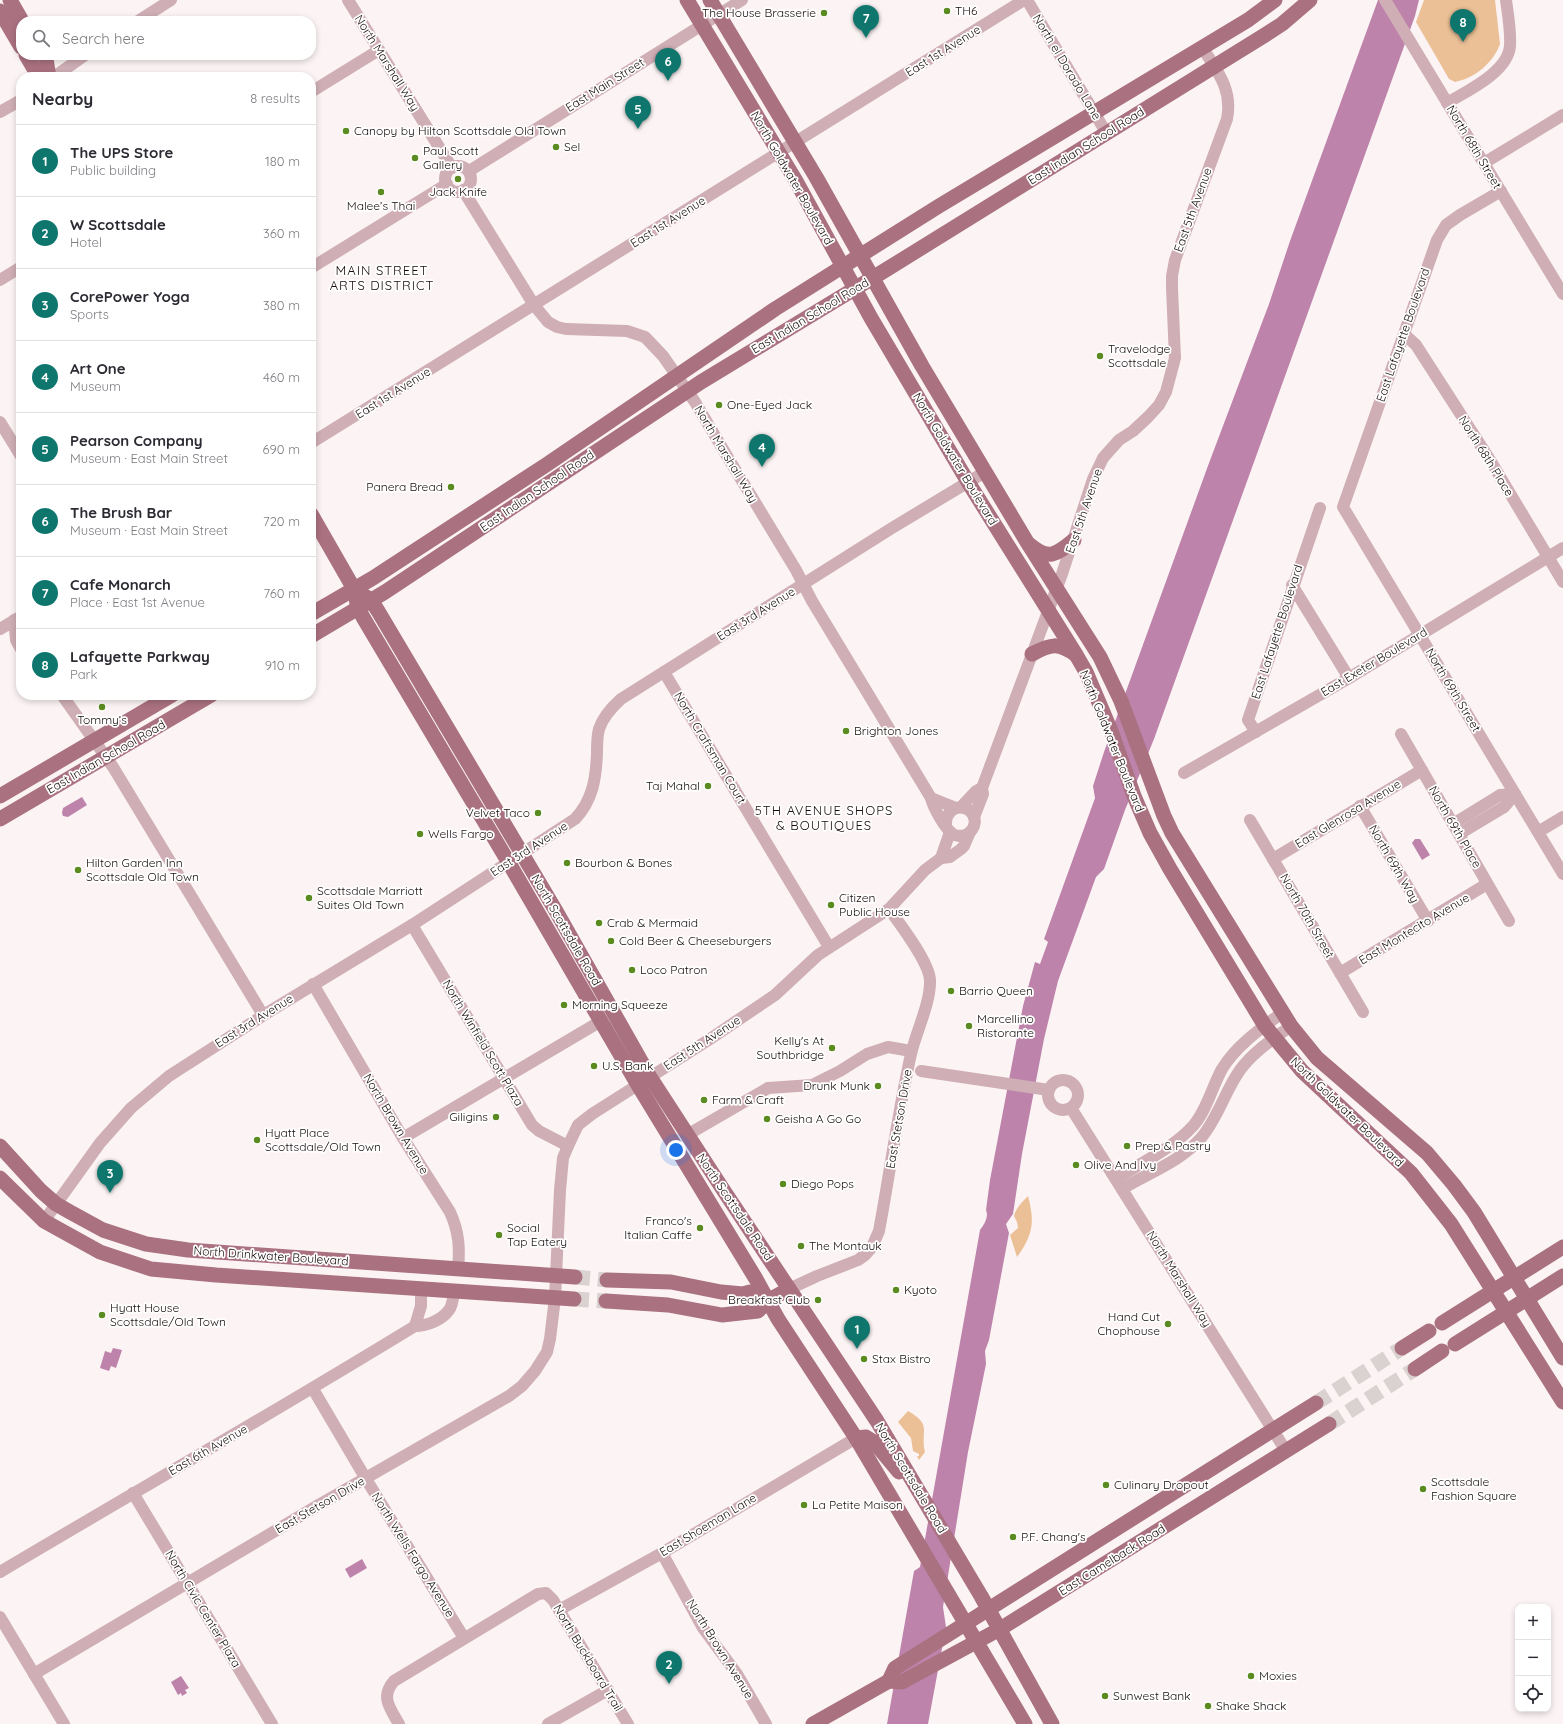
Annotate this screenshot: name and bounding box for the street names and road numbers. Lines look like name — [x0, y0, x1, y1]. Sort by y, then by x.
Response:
street label: North el Dorado Lane — [1030, 11, 1105, 122]
street label: North Marshall Way — [352, 12, 423, 114]
street label: East 1st Avenue — [902, 21, 983, 80]
street label: East Main Street — [563, 54, 647, 115]
street label: North 68th Street — [1444, 102, 1505, 191]
street label: East Indian School Road — [1025, 104, 1147, 188]
street label: North Goldwater Boulevard — [748, 108, 837, 247]
street label: East 5th Avenue — [1170, 165, 1215, 254]
street label: East 1st Avenue — [627, 192, 708, 251]
street label: East Lafayette Boulevard — [1373, 266, 1432, 404]
street label: East Indian School Road — [748, 275, 871, 357]
street label: East 1st Avenue — [352, 363, 433, 422]
street label: North Goldwater Boulevard — [910, 390, 1001, 528]
street label: North Marshall Way — [691, 402, 761, 505]
street label: North 68th Place — [1456, 413, 1517, 499]
street label: East Indian School Road — [477, 447, 597, 534]
street label: East 5th Avenue — [1062, 466, 1105, 555]
street label: East Lafayette Boulevard — [1248, 563, 1305, 701]
street label: East 3rd Avenue — [714, 583, 798, 644]
street label: East Exeter Boulevard — [1318, 624, 1430, 699]
street label: North 69th Street — [1423, 645, 1484, 734]
street label: North Goldwater Boulevard — [1077, 668, 1148, 814]
street label: North Craftsman Court — [671, 689, 750, 806]
street label: East Indian School Road — [44, 716, 168, 797]
street label: East Glenrosa Avenue — [1292, 776, 1404, 851]
street label: North 69th Place — [1426, 783, 1485, 871]
street label: East 3rd Avenue — [487, 818, 570, 879]
street label: North 69th Way — [1366, 822, 1423, 905]
street label: North Scottsdale Road — [528, 871, 604, 988]
street label: North 70th Street — [1277, 871, 1338, 961]
street label: East Montecito Avenue — [1356, 890, 1472, 968]
street label: North Winfield Scott Plaza — [440, 977, 527, 1109]
street label: East 3rd Avenue — [212, 990, 296, 1051]
street label: East 5th Avenue — [660, 1012, 743, 1073]
street label: North Goldwater Boulevard — [1288, 1054, 1407, 1170]
street label: East Stetson Drive — [882, 1068, 915, 1170]
street label: North Brown Avenue — [361, 1071, 432, 1177]
street label: North Scottsdale Road — [694, 1150, 777, 1263]
street label: North Marshall Way — [1144, 1228, 1215, 1330]
street label: North Drinkwater Boulevard — [193, 1243, 349, 1268]
street label: North Scottsdale Road — [873, 1420, 950, 1536]
street label: East 6th Avenue — [166, 1421, 250, 1478]
street label: East Stetson Drive — [272, 1473, 367, 1536]
street label: North Wells Fargo Avenue — [369, 1490, 458, 1620]
street label: East Shoeman Lane — [657, 1490, 759, 1559]
street label: East Camelback Road — [1056, 1521, 1168, 1598]
street label: North Civic Center Plaza — [162, 1547, 244, 1670]
street label: North Brown Avenue — [684, 1596, 757, 1701]
street label: North Buckboard Trail — [551, 1601, 626, 1714]

